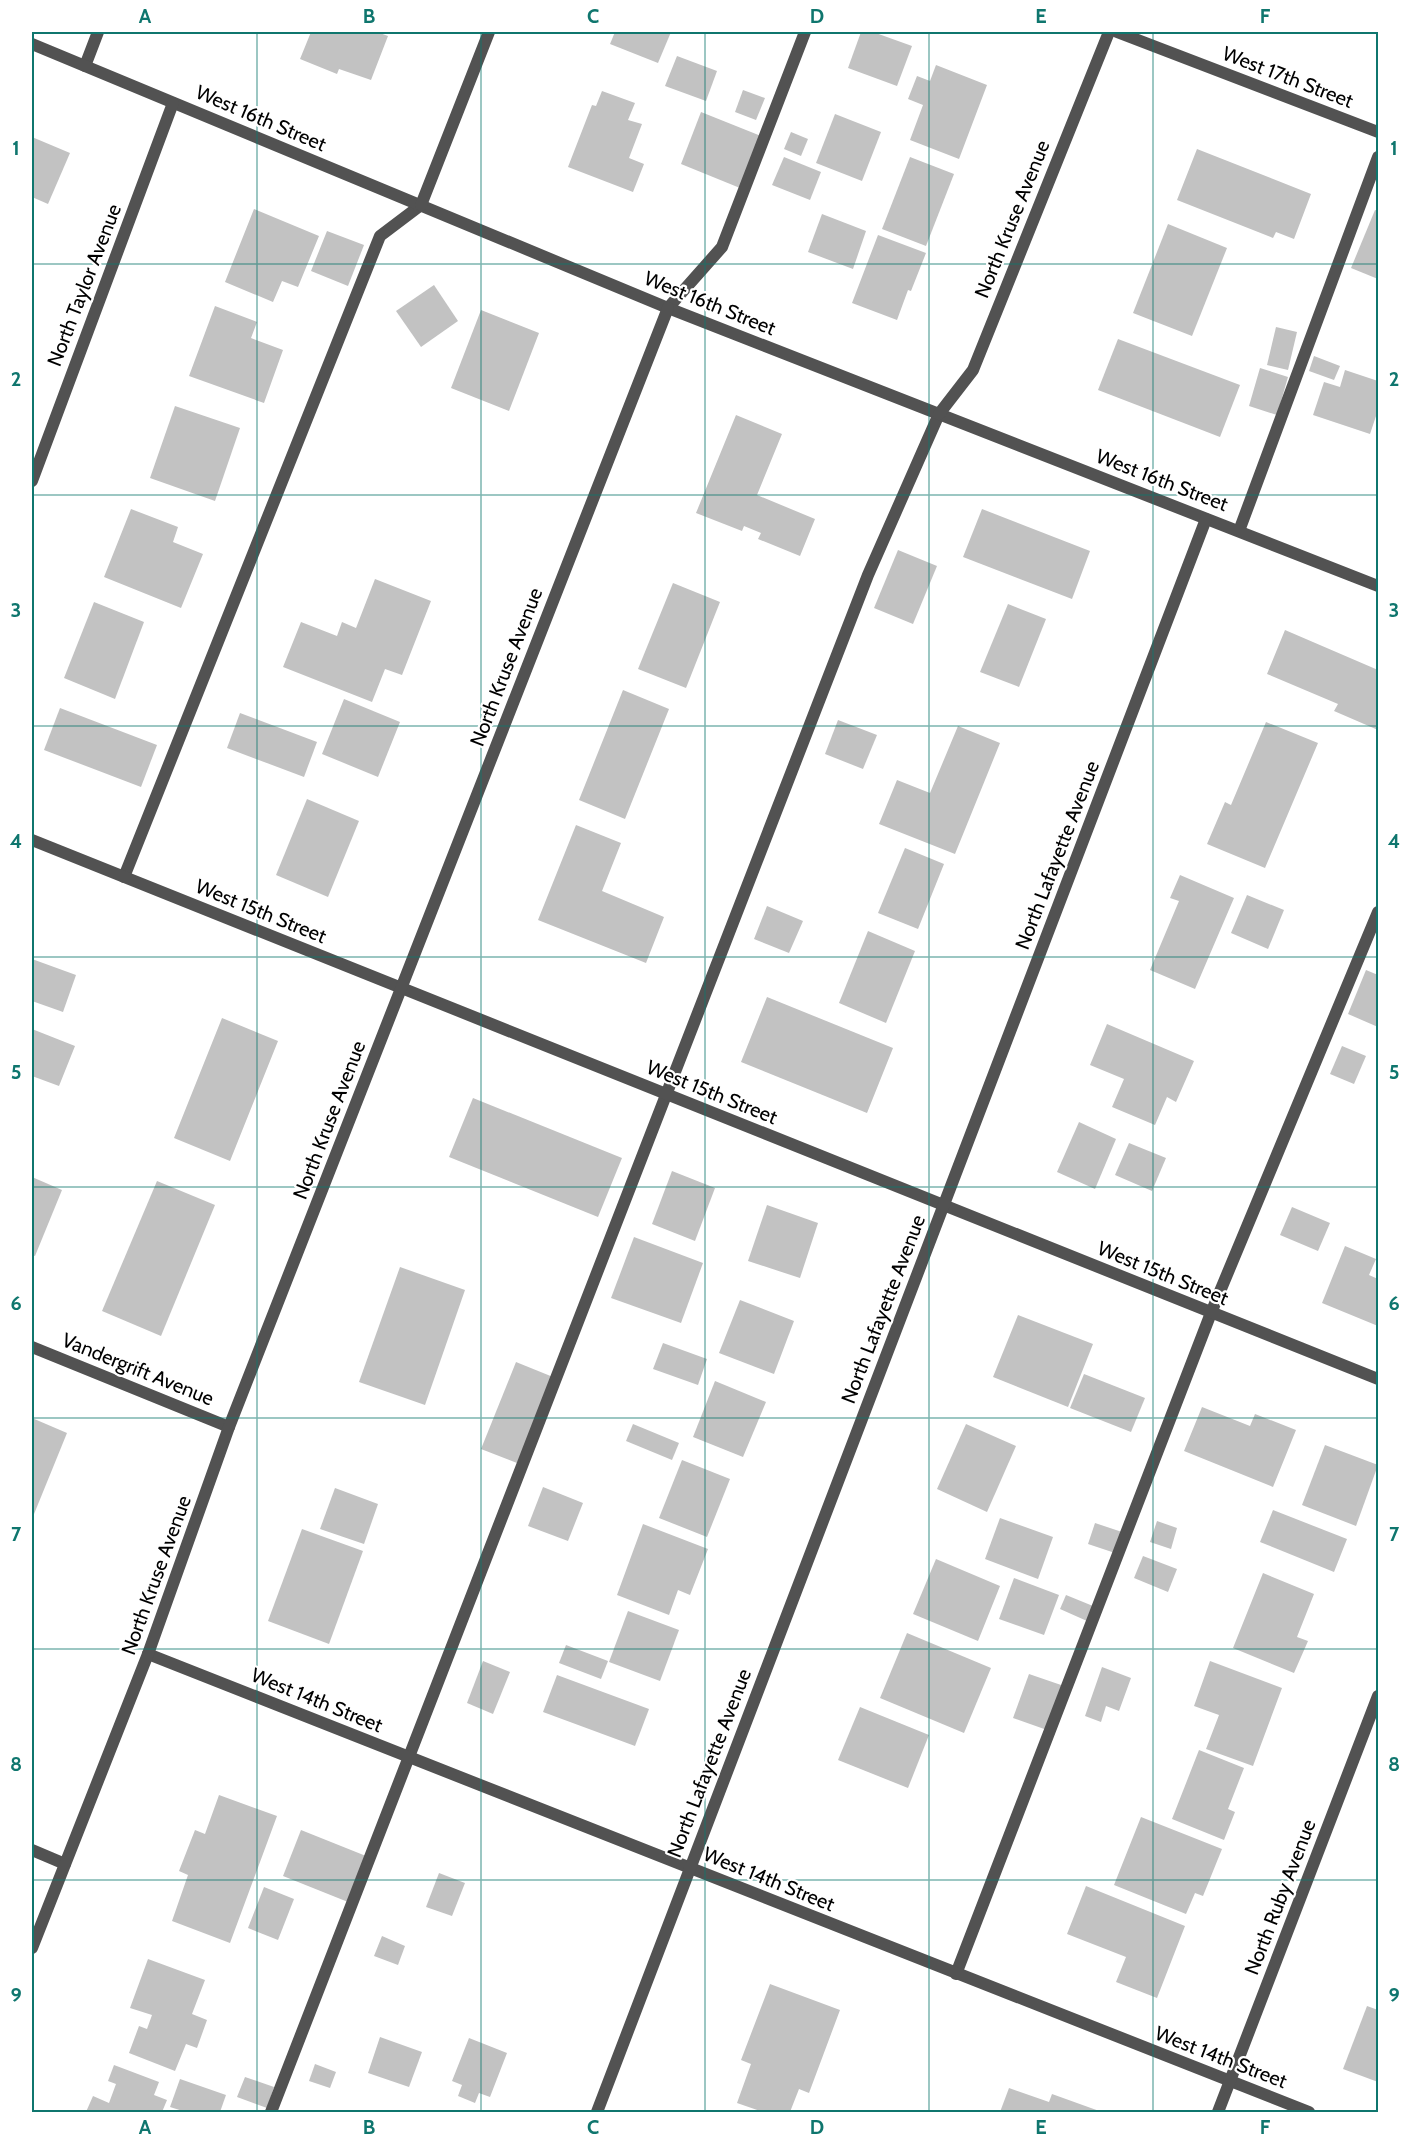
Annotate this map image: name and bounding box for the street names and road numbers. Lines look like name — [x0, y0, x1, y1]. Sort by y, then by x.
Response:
street label: West 17th Street — [1219, 41, 1357, 113]
street label: West 16th Street — [192, 80, 330, 156]
street label: North Kruse Avenue — [969, 137, 1055, 301]
street label: North Taylor Avenue — [42, 200, 126, 370]
street label: West 16th Street — [641, 266, 779, 340]
street label: West 16th Street — [1093, 444, 1232, 516]
street label: North Kruse Avenue — [465, 584, 547, 750]
street label: North Lafayette Avenue — [1010, 757, 1104, 953]
street label: West 15th Street — [192, 874, 330, 948]
street label: North Kruse Avenue — [288, 1037, 370, 1203]
street label: West 15th Street — [643, 1055, 781, 1129]
street label: North Lafayette Avenue — [836, 1211, 930, 1407]
street label: West 15th Street — [1094, 1236, 1232, 1310]
street label: Vandergrift Avenue — [59, 1328, 217, 1410]
street label: North Kruse Avenue — [116, 1492, 196, 1658]
street label: West 14th Street — [248, 1663, 386, 1737]
street label: North Lafayette Avenue — [662, 1665, 756, 1861]
street label: North Ruby Avenue — [1239, 1816, 1321, 1978]
street label: West 14th Street — [700, 1842, 838, 1916]
street label: West 14th Street — [1152, 2021, 1291, 2093]

